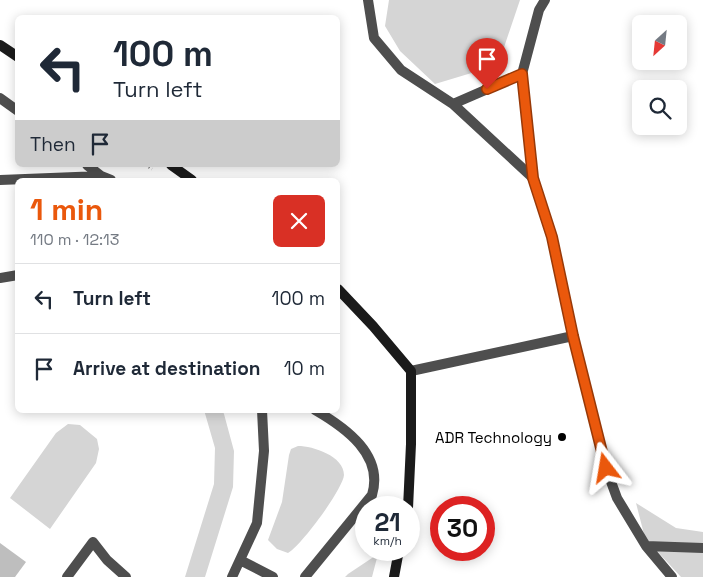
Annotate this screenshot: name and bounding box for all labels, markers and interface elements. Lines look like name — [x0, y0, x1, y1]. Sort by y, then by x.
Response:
north arrow — [632, 15, 688, 70]
map controls — [632, 15, 687, 135]
text: 100 m — [113, 32, 213, 76]
icon: left — [30, 35, 95, 100]
pin — [466, 38, 508, 89]
icon: arrive — [473, 45, 501, 73]
text: Turn left — [113, 75, 203, 103]
button: search — [632, 80, 687, 135]
icon: arrive — [86, 130, 114, 158]
text: Then — [30, 132, 76, 157]
text: 1 min — [30, 190, 103, 229]
button: close — [273, 195, 325, 247]
text: 110 m · 12:13 — [30, 229, 119, 250]
icon: left — [30, 285, 58, 313]
text: Turn left — [73, 286, 151, 311]
text: 100 m — [271, 286, 325, 311]
icon: arrive — [30, 355, 58, 383]
text: Arrive at destination — [73, 356, 261, 381]
text: 10 m — [284, 356, 325, 381]
place label: ADR Technology — [435, 428, 552, 447]
marker: ADR Technology — [556, 431, 568, 443]
position arrow — [579, 441, 631, 493]
speed limit sign: 30 — [430, 496, 495, 561]
text: 21 — [374, 506, 401, 538]
text: km/h — [373, 533, 402, 549]

